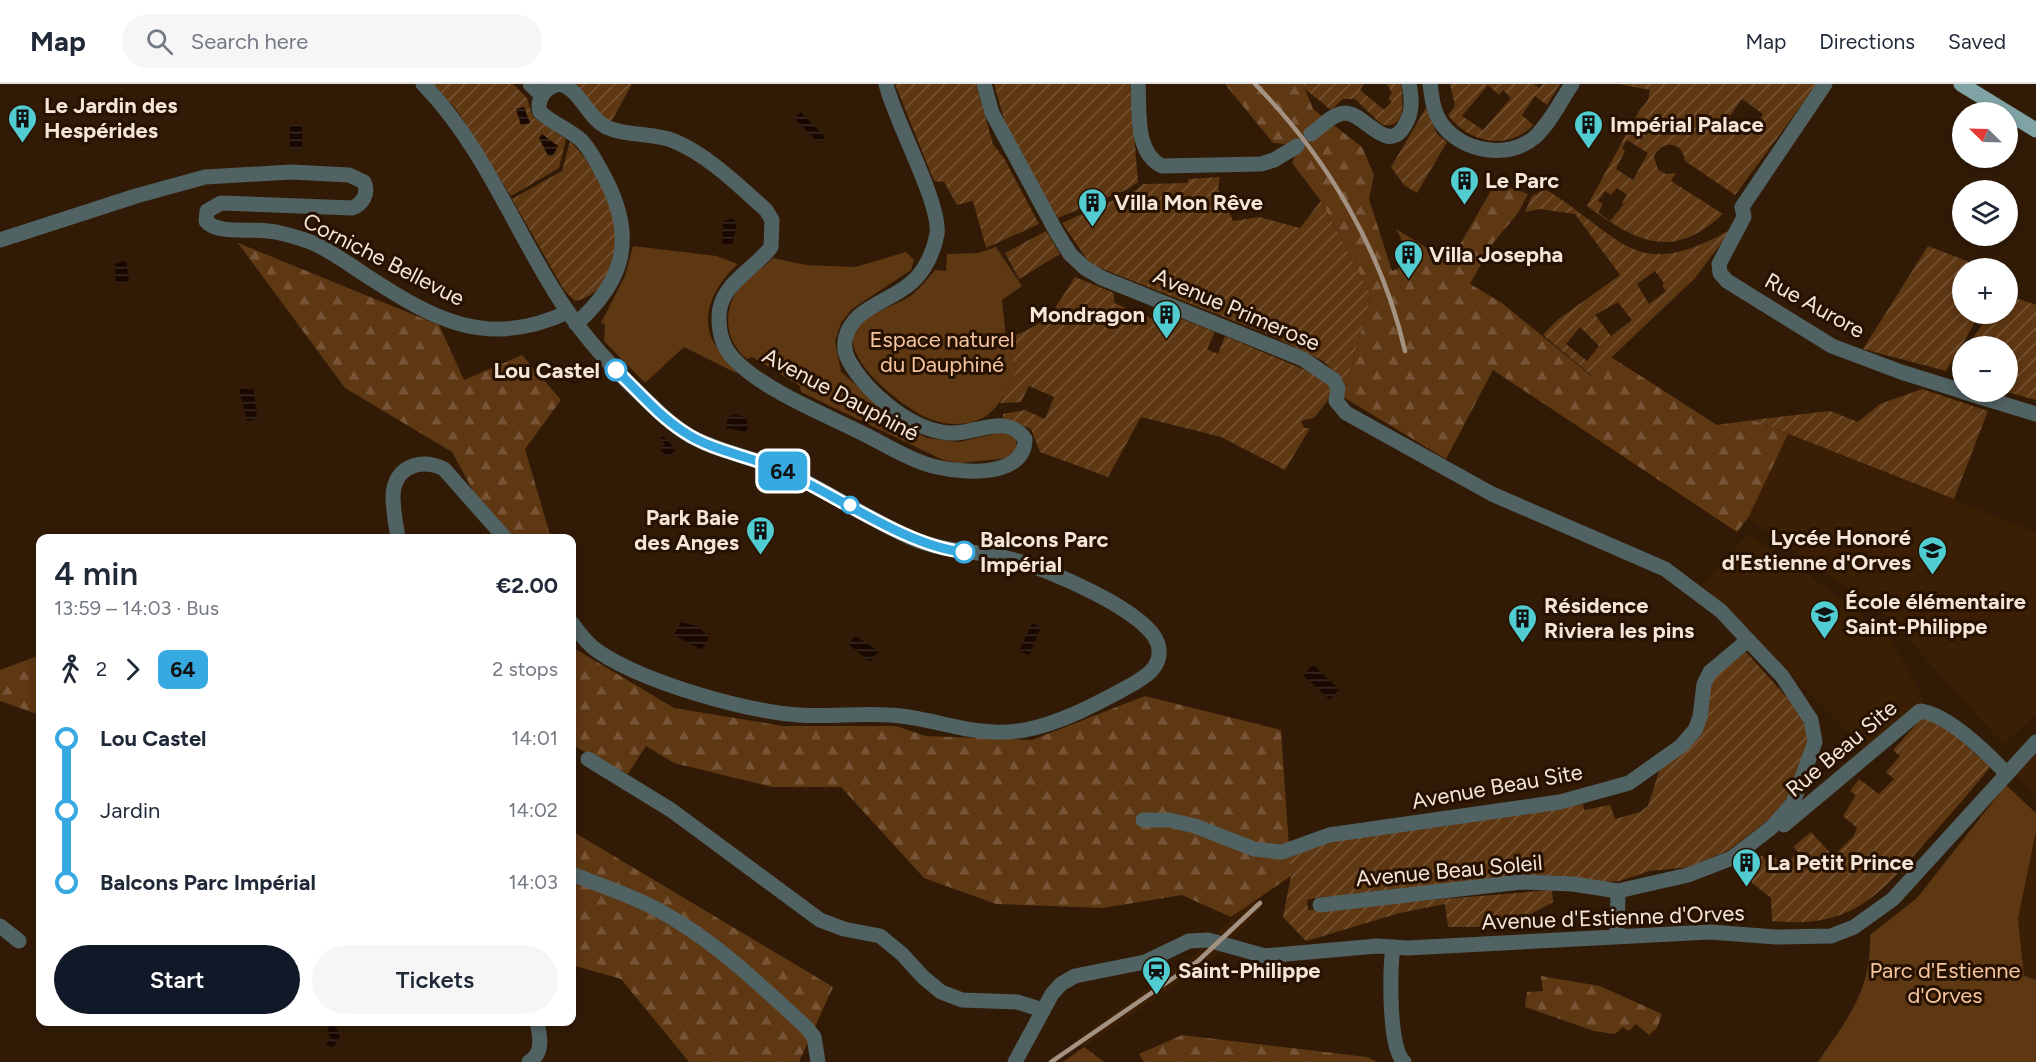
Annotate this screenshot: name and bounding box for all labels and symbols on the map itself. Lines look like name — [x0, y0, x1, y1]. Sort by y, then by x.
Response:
place label: Le Jardin des Hespérides — [44, 92, 178, 144]
building icon: Le Jardin des Hespérides — [7, 102, 39, 144]
north arrow — [1952, 102, 2018, 168]
building icon: Impérial Palace — [1573, 108, 1605, 150]
place label: Impérial Palace — [1610, 111, 1764, 138]
building icon: Le Parc — [1448, 164, 1480, 206]
place label: Le Parc — [1485, 167, 1559, 194]
building icon: Villa Mon Rêve — [1077, 186, 1109, 228]
place label: Villa Mon Rêve — [1114, 189, 1263, 216]
street label: Corniche Bellevue — [298, 207, 469, 312]
building icon: Villa Josepha — [1392, 238, 1424, 280]
place label: Villa Josepha — [1429, 241, 1563, 268]
street label: Avenue Primerose — [1150, 262, 1324, 357]
street label: Rue Aurore — [1760, 267, 1870, 344]
building icon: Mondragon — [1150, 298, 1182, 340]
place label: Mondragon — [1029, 301, 1145, 328]
park label: Espace naturel du Dauphiné — [869, 326, 1015, 378]
street label: Avenue Dauphiné — [758, 342, 924, 447]
place label: Lou Castel — [493, 357, 600, 384]
marker: Lou Castel — [605, 359, 627, 381]
line badge: 64 — [756, 452, 810, 490]
unlabelled marker — [841, 496, 859, 514]
place label: Park Baie des Anges — [634, 504, 739, 556]
building icon: Park Baie des Anges — [744, 514, 776, 556]
place label: Lycée Honoré d'Estienne d'Orves — [1722, 524, 1911, 576]
place label: Balcons Parc Impérial — [980, 526, 1109, 578]
school or university icon: Lycée Honoré d'Estienne d'Orves — [1916, 534, 1948, 576]
marker: Balcons Parc Impérial — [953, 541, 975, 563]
place label: École élémentaire Saint-Philippe — [1845, 588, 2026, 640]
place label: Résidence Riviera les pins — [1544, 592, 1694, 644]
school or university icon: École élémentaire Saint-Philippe — [1808, 598, 1840, 640]
building icon: Résidence Riviera les pins — [1507, 602, 1539, 644]
street label: Rue Beau Site — [1780, 694, 1902, 803]
street label: Avenue Beau Site — [1410, 758, 1585, 815]
building icon: La Petit Prince — [1730, 846, 1762, 888]
street label: Avenue Beau Soleil — [1355, 849, 1544, 892]
place label: La Petit Prince — [1767, 849, 1914, 876]
street label: Avenue d'Estienne d'Orves — [1481, 899, 1745, 936]
station icon: Saint-Philippe — [1141, 954, 1173, 996]
place label: Saint-Philippe — [1178, 957, 1321, 984]
park label: Parc d'Estienne d'Orves — [1869, 957, 2021, 1009]

